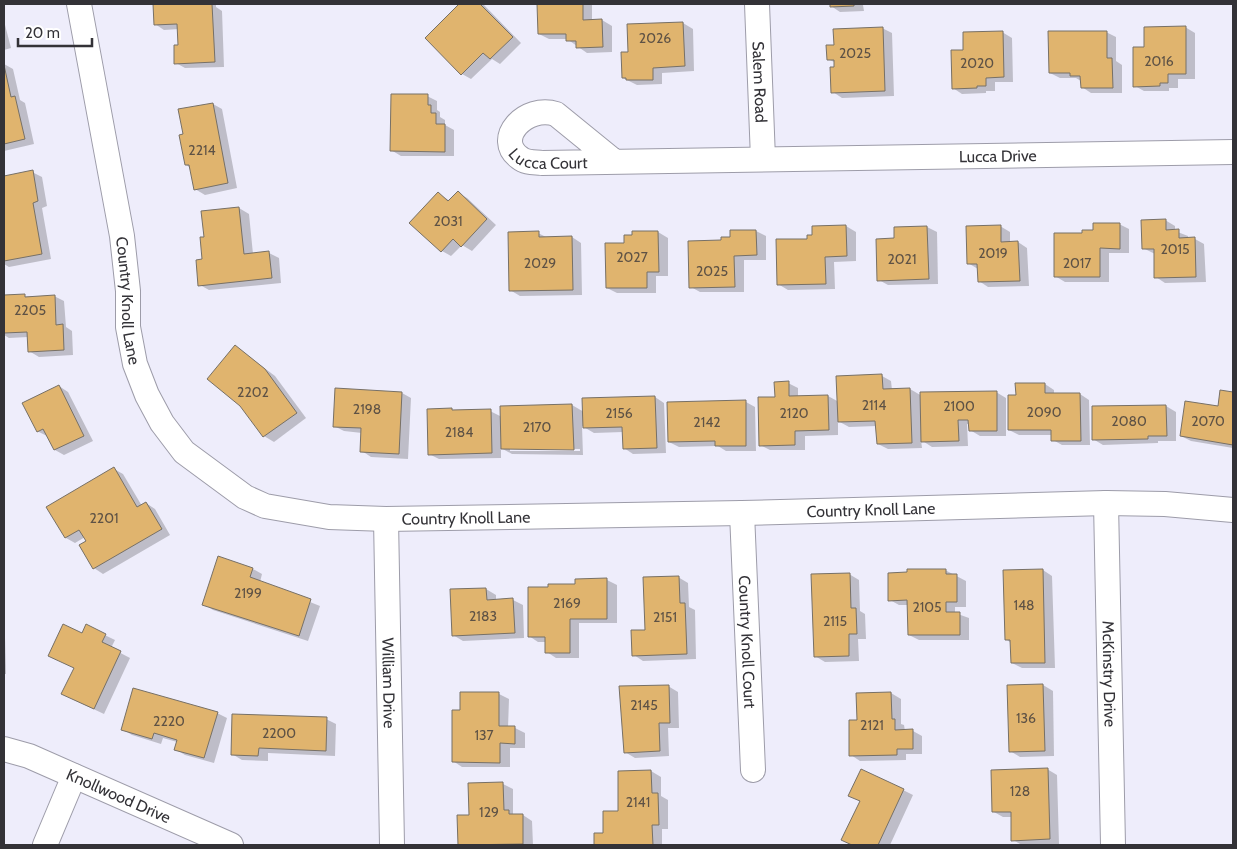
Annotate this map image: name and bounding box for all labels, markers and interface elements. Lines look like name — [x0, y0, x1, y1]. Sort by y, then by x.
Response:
scale bar — [18, 15, 91, 47]
text: 20 m — [25, 24, 60, 42]
house number: 2026 — [639, 29, 671, 47]
street label: Salem Road — [748, 41, 771, 123]
house number: 2025 — [839, 44, 871, 62]
house number: 2016 — [1144, 52, 1174, 70]
house number: 2020 — [960, 54, 994, 72]
house number: 2214 — [188, 141, 216, 159]
street label: Lucca Court — [505, 144, 588, 173]
street label: Lucca Drive — [959, 146, 1037, 166]
house number: 2031 — [433, 212, 463, 230]
street label: Country Knoll Lane — [112, 236, 144, 366]
house number: 2015 — [1160, 240, 1190, 258]
house number: 2019 — [978, 244, 1008, 262]
house number: 2027 — [616, 248, 648, 266]
house number: 2021 — [887, 250, 917, 268]
house number: 2029 — [524, 254, 556, 272]
house number: 2017 — [1063, 254, 1091, 272]
house number: 2025 — [696, 262, 728, 280]
house number: 2205 — [14, 301, 46, 319]
house number: 2202 — [237, 383, 269, 401]
house number: 2114 — [862, 396, 886, 414]
house number: 2100 — [943, 397, 975, 415]
house number: 2198 — [353, 400, 381, 418]
house number: 2090 — [1027, 403, 1062, 421]
house number: 2156 — [605, 404, 633, 422]
house number: 2120 — [779, 404, 809, 422]
house number: 2080 — [1111, 412, 1147, 430]
house number: 2070 — [1191, 412, 1225, 430]
house number: 2142 — [693, 413, 721, 431]
house number: 2170 — [523, 418, 552, 436]
house number: 2184 — [445, 423, 473, 441]
street label: Country Knoll Lane — [806, 499, 935, 521]
street label: Country Knoll Lane — [401, 508, 530, 529]
house number: 2201 — [89, 509, 119, 527]
street label: Country Knoll Court — [735, 575, 759, 709]
house number: 2199 — [234, 584, 262, 602]
house number: 2169 — [553, 594, 581, 612]
house number: 148 — [1013, 596, 1035, 614]
house number: 2105 — [912, 598, 942, 616]
house number: 2183 — [469, 607, 497, 625]
house number: 2151 — [653, 608, 677, 626]
house number: 2115 — [823, 612, 847, 630]
street label: McKinstry Drive — [1098, 621, 1120, 727]
street label: William Drive — [378, 637, 399, 729]
house number: 2145 — [630, 696, 658, 714]
house number: 136 — [1016, 709, 1036, 727]
house number: 2220 — [153, 712, 185, 730]
house number: 2121 — [860, 716, 884, 734]
house number: 2200 — [262, 724, 296, 742]
house number: 137 — [474, 726, 494, 744]
street label: Knollwood Drive — [63, 765, 174, 827]
house number: 128 — [1010, 782, 1030, 800]
house number: 2141 — [626, 793, 650, 811]
house number: 129 — [479, 803, 499, 821]

